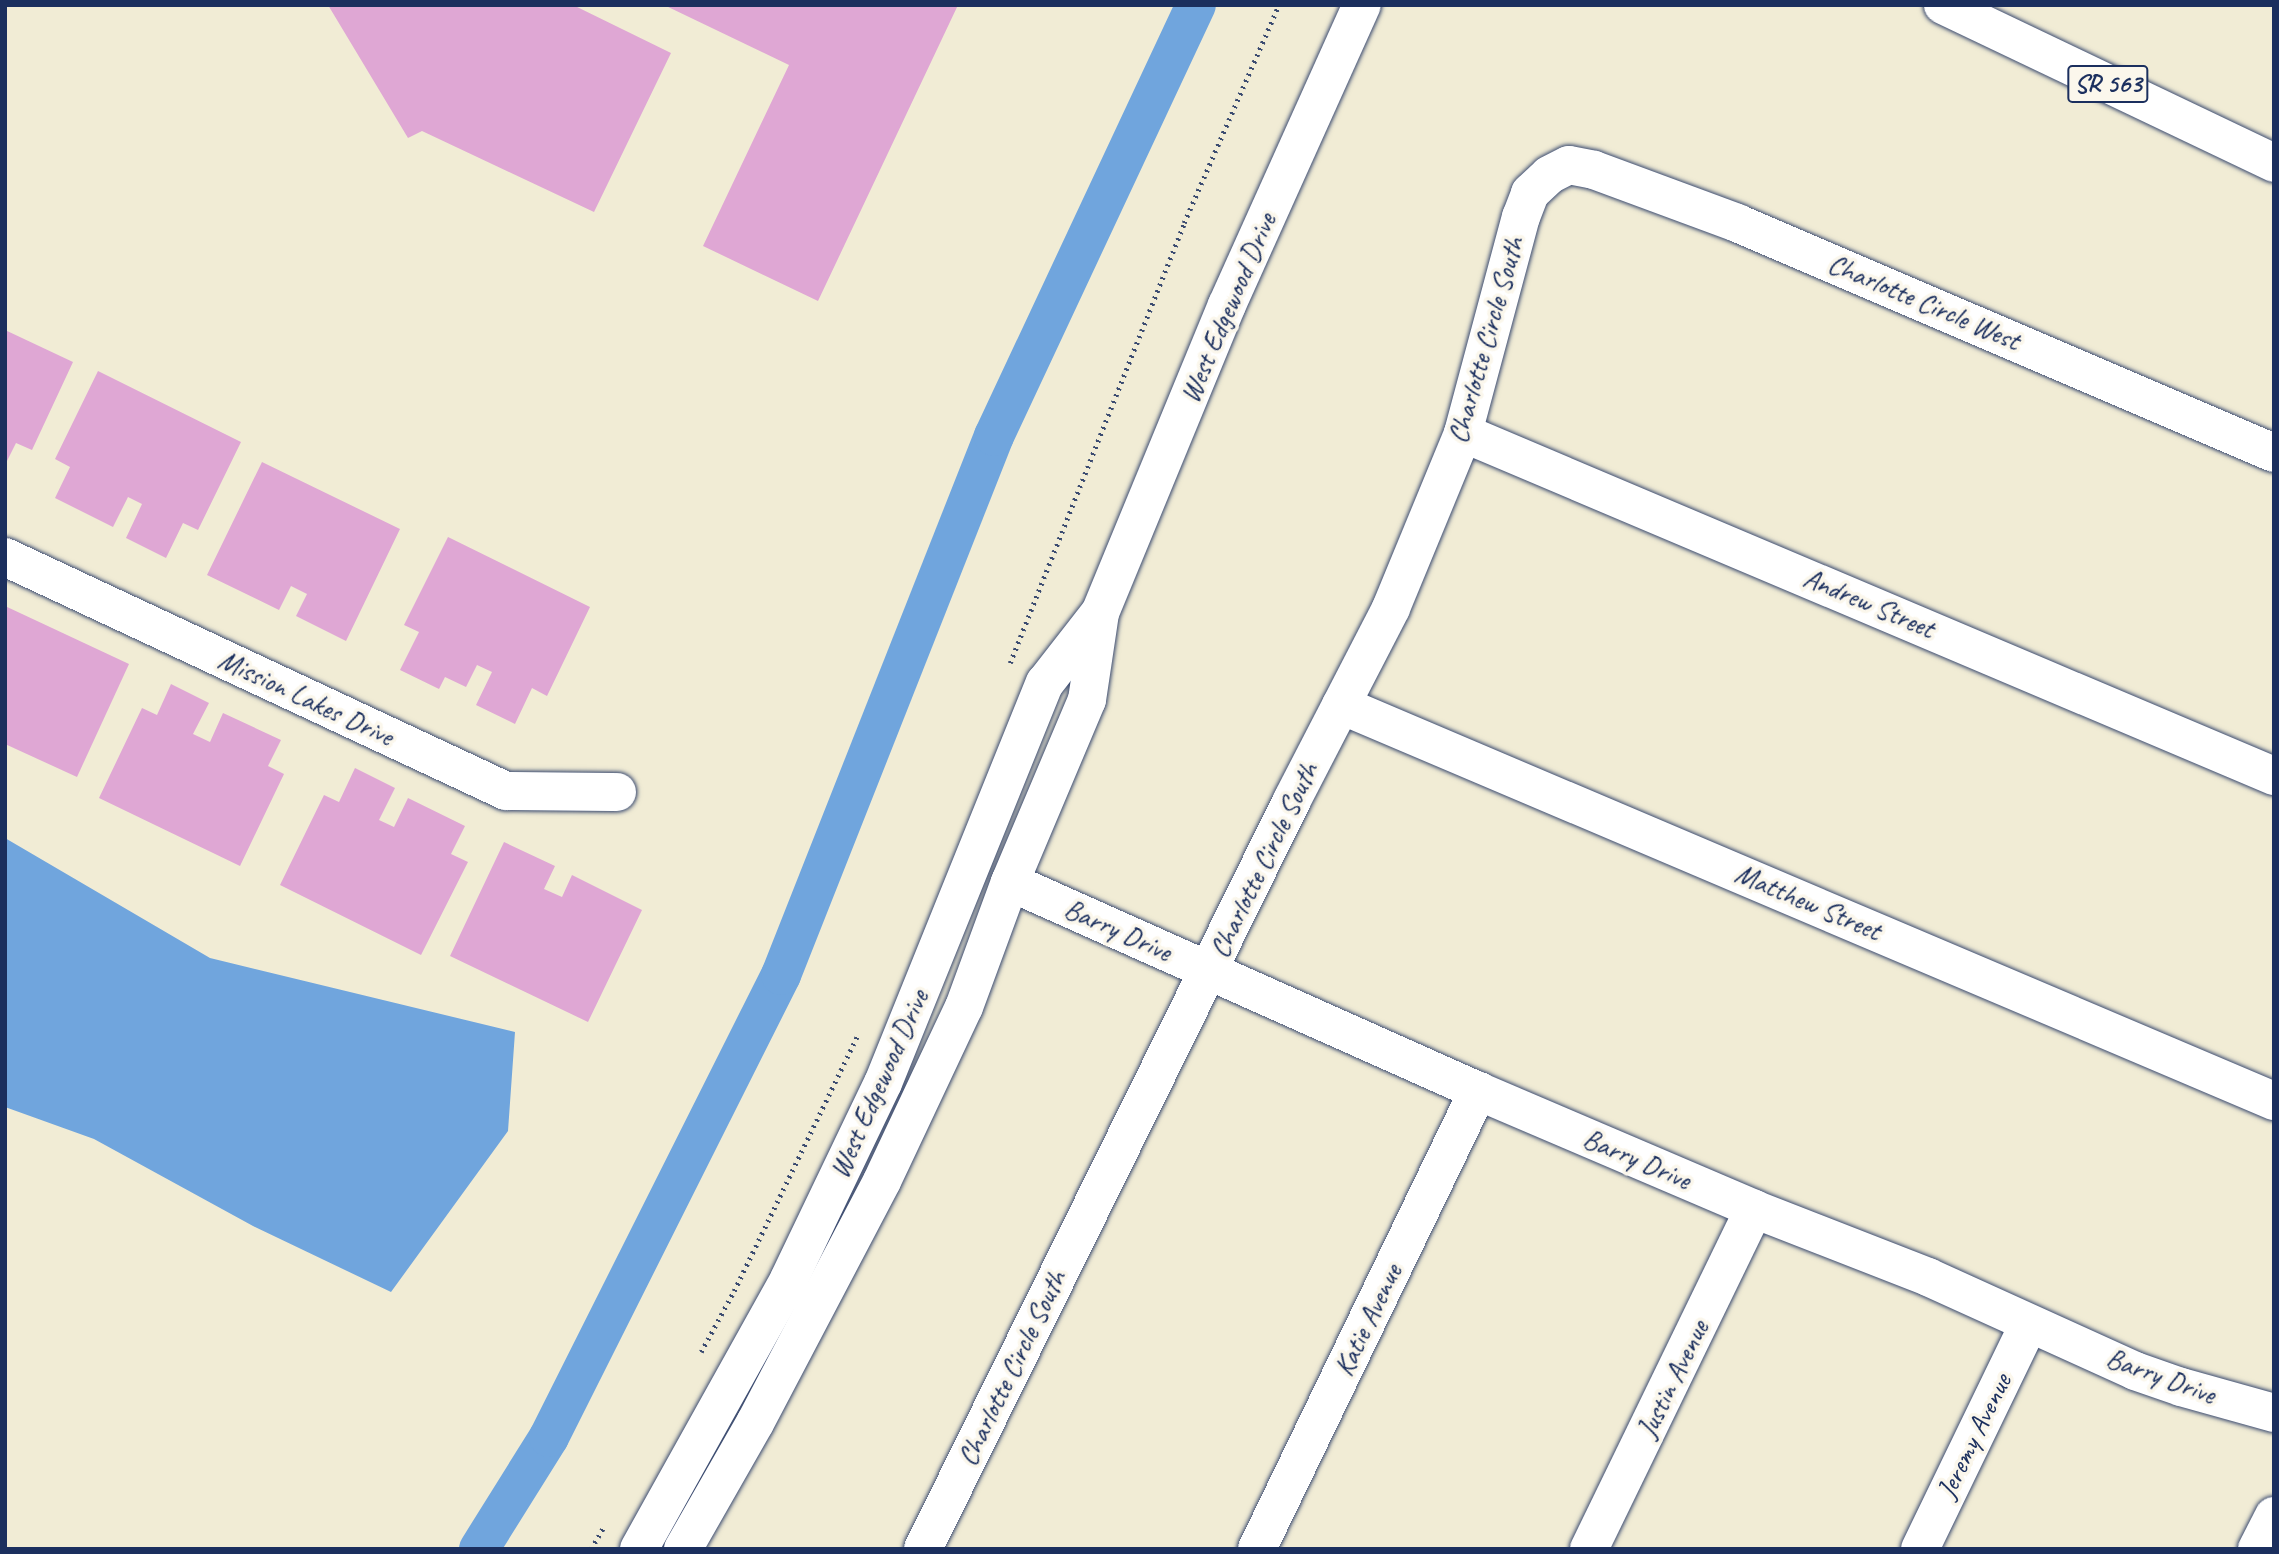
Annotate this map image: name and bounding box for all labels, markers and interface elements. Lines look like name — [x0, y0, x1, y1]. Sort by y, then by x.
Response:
road number: SR 563 — [2066, 61, 2150, 106]
street label: West Edgewood Drive — [1173, 208, 1283, 408]
street label: Charlotte Circle South — [1441, 233, 1531, 447]
street label: Charlotte Circle West — [1823, 247, 2025, 357]
street label: Andrew Street — [1799, 560, 1939, 646]
street label: Mission Lakes Drive — [213, 643, 399, 753]
street label: Charlotte Circle South — [1202, 757, 1326, 963]
street label: Matthew Street — [1730, 856, 1886, 948]
street label: Barry Drive — [1059, 892, 1177, 968]
street label: West Edgewood Drive — [823, 985, 935, 1183]
street label: Barry Drive — [1578, 1121, 1696, 1197]
street label: Katie Avenue — [1327, 1259, 1409, 1381]
street label: Charlotte Circle South — [950, 1265, 1074, 1471]
street label: Justin Avenue — [1630, 1315, 1716, 1443]
street label: Barry Drive — [2102, 1341, 2220, 1411]
street label: Jeremy Avenue — [1929, 1368, 2019, 1504]

